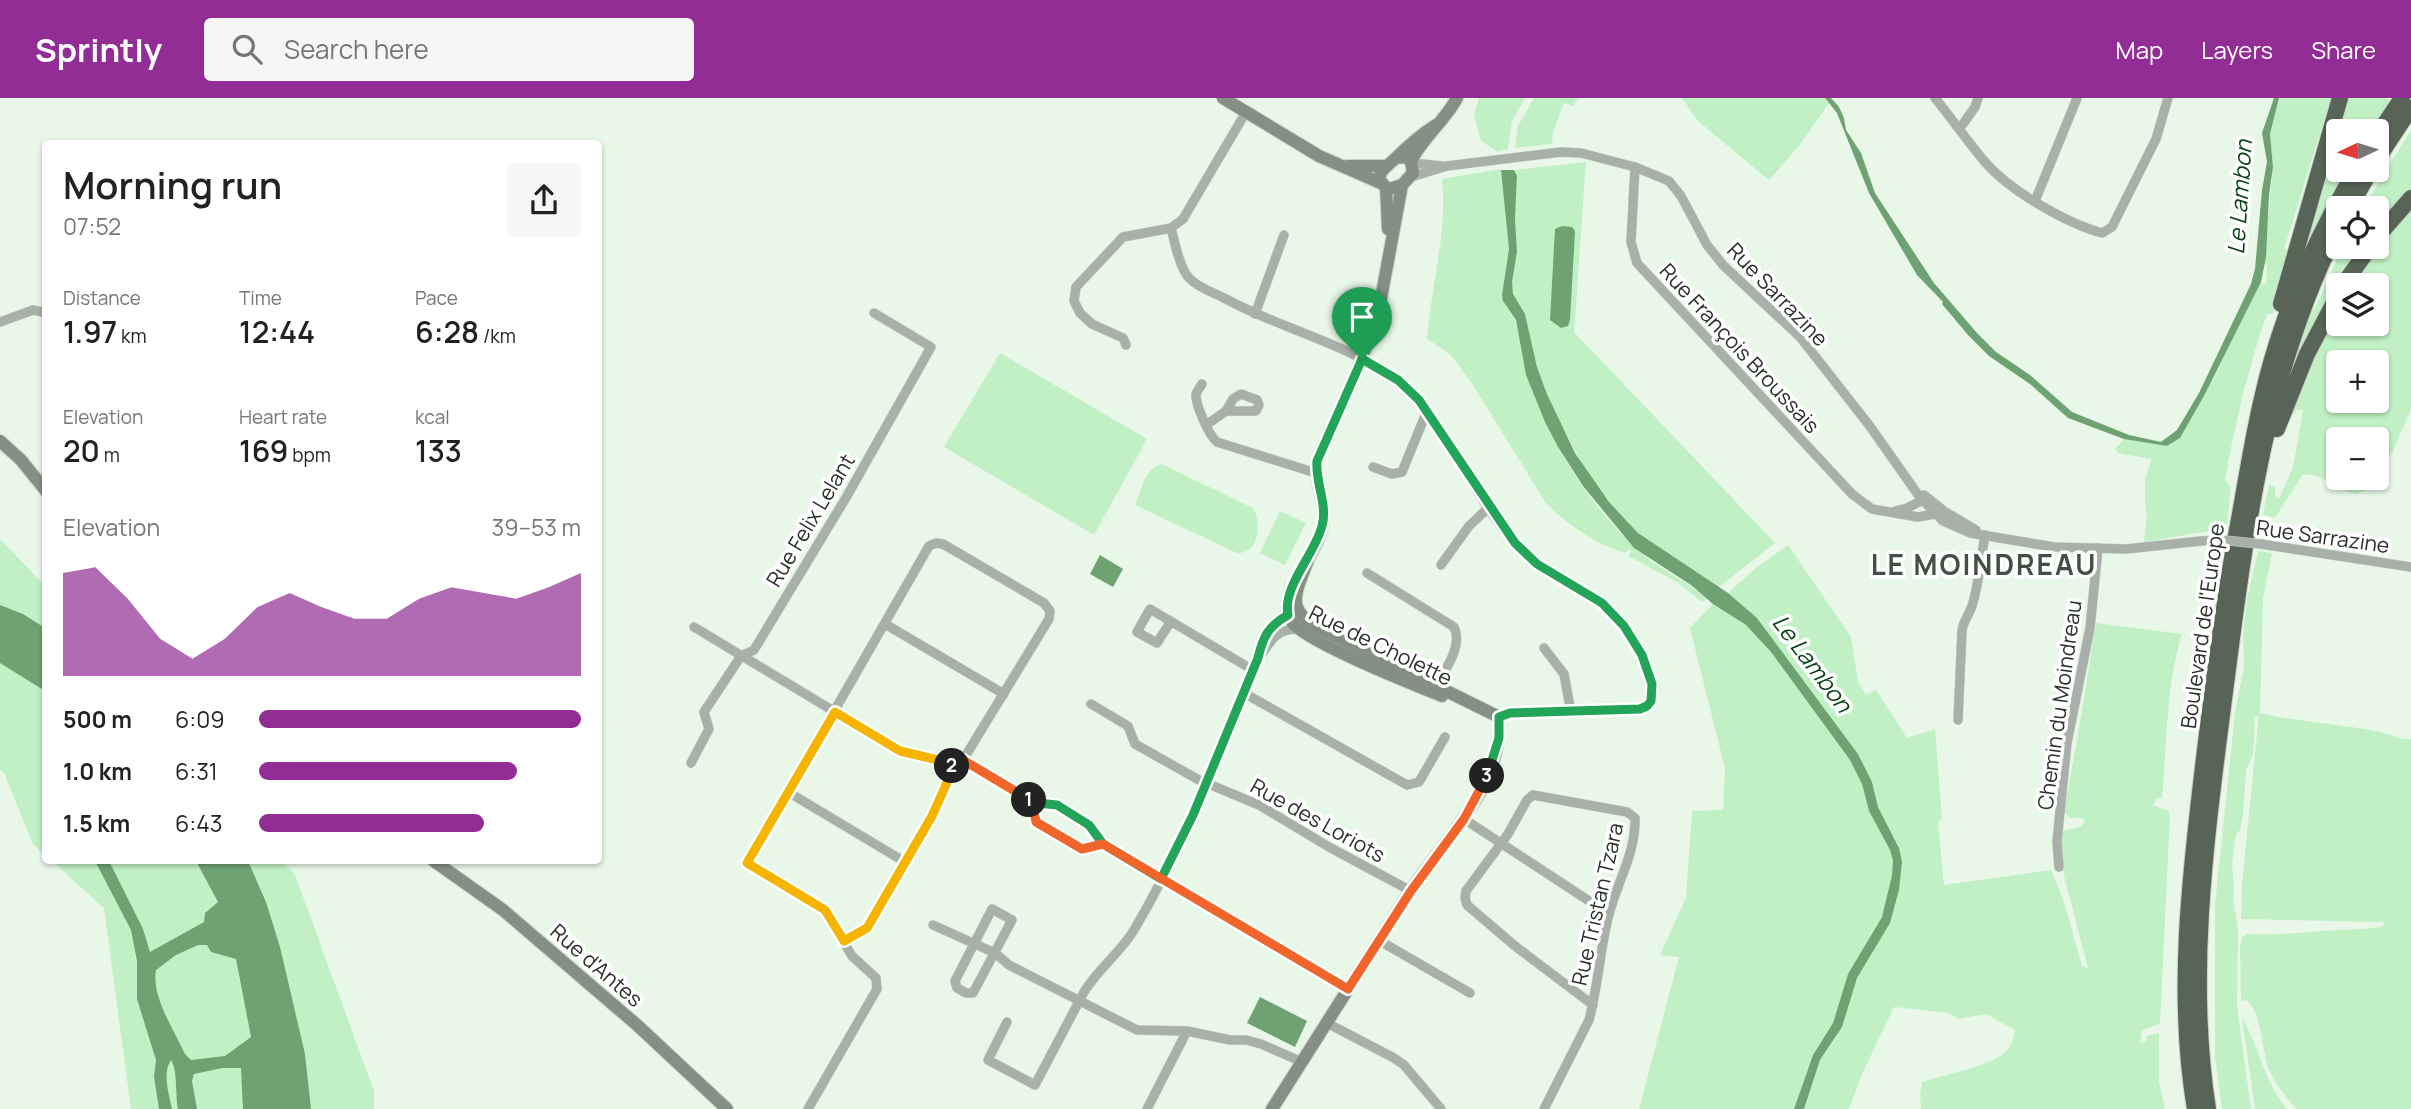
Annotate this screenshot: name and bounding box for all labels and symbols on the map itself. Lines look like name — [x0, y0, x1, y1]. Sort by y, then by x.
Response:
north arrow — [2326, 119, 2389, 182]
water label: Le Lambon — [2219, 137, 2259, 255]
street label: Rue Sarrazine — [1721, 236, 1835, 352]
street label: Rue François Broussais — [1654, 257, 1826, 439]
pin — [1332, 287, 1392, 359]
street label: Rue Felix Lelant — [759, 448, 861, 592]
street label: Rue Sarrazine — [2255, 513, 2391, 559]
street label: Boulevard de l'Europe — [2174, 522, 2230, 730]
district label: LE MOINDREAU — [1871, 545, 2097, 583]
street label: Rue de Cholette — [1305, 598, 1457, 692]
street label: Chemin du Moindreau — [2030, 598, 2088, 812]
water label: Le Lambon — [1766, 608, 1861, 719]
pin: 2 — [934, 748, 970, 784]
pin: 3 — [1470, 758, 1504, 794]
street label: Rue des Loriots — [1246, 771, 1390, 869]
pin: 1 — [1012, 782, 1046, 818]
street label: Rue Tristan Tzara — [1565, 820, 1629, 988]
street label: Rue d'Antes — [545, 917, 649, 1013]

